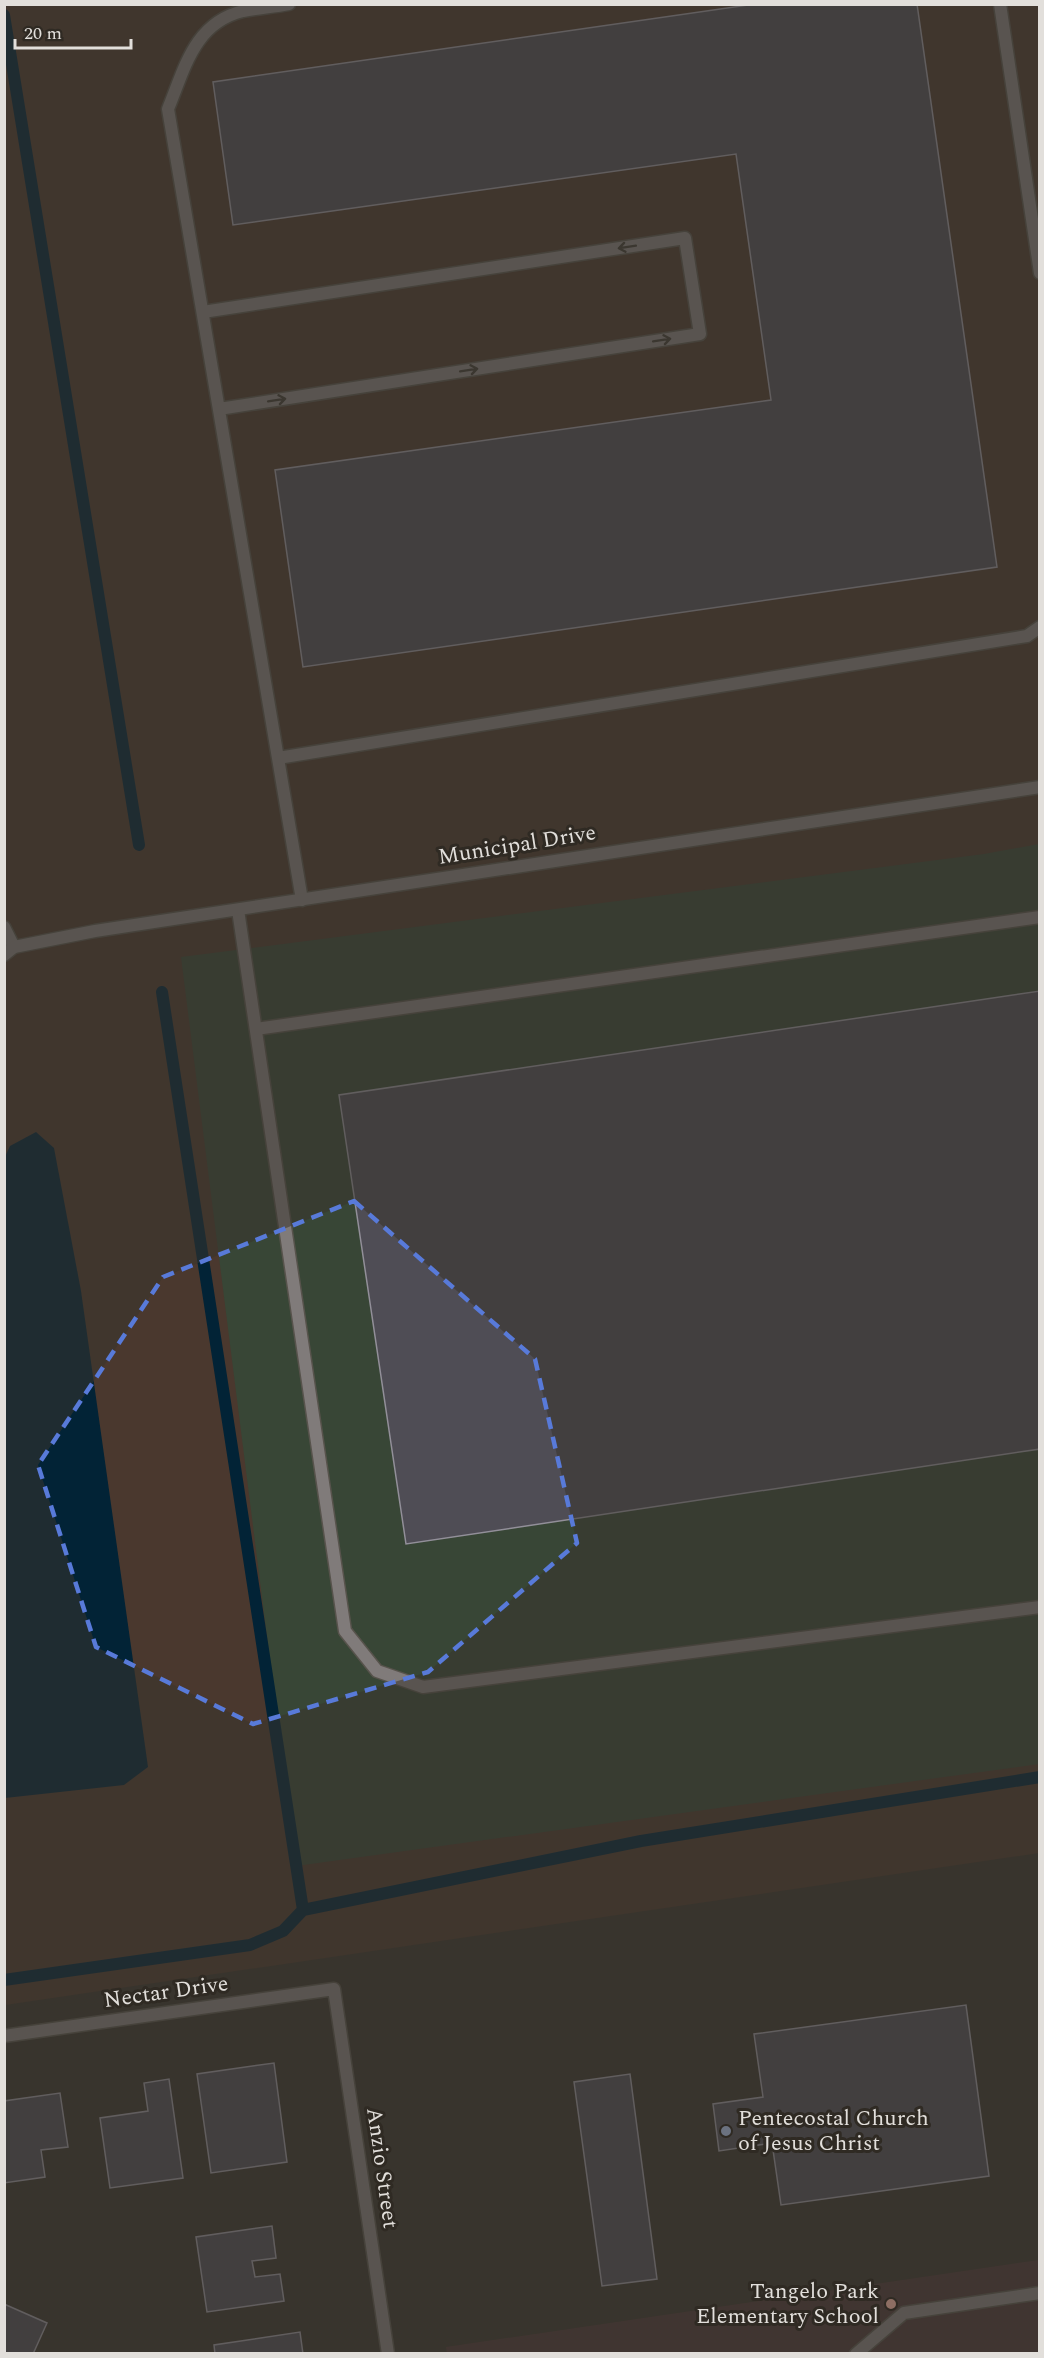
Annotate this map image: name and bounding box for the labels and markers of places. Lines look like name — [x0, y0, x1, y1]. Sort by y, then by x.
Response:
place label: Pentecostal Church of Jesus Christ — [738, 2102, 929, 2160]
marker: Pentecostal Church of Jesus Christ — [719, 2124, 733, 2138]
place label: Tangelo Park Elementary School — [696, 2275, 879, 2333]
marker: Tangelo Park Elementary School — [884, 2297, 898, 2311]

